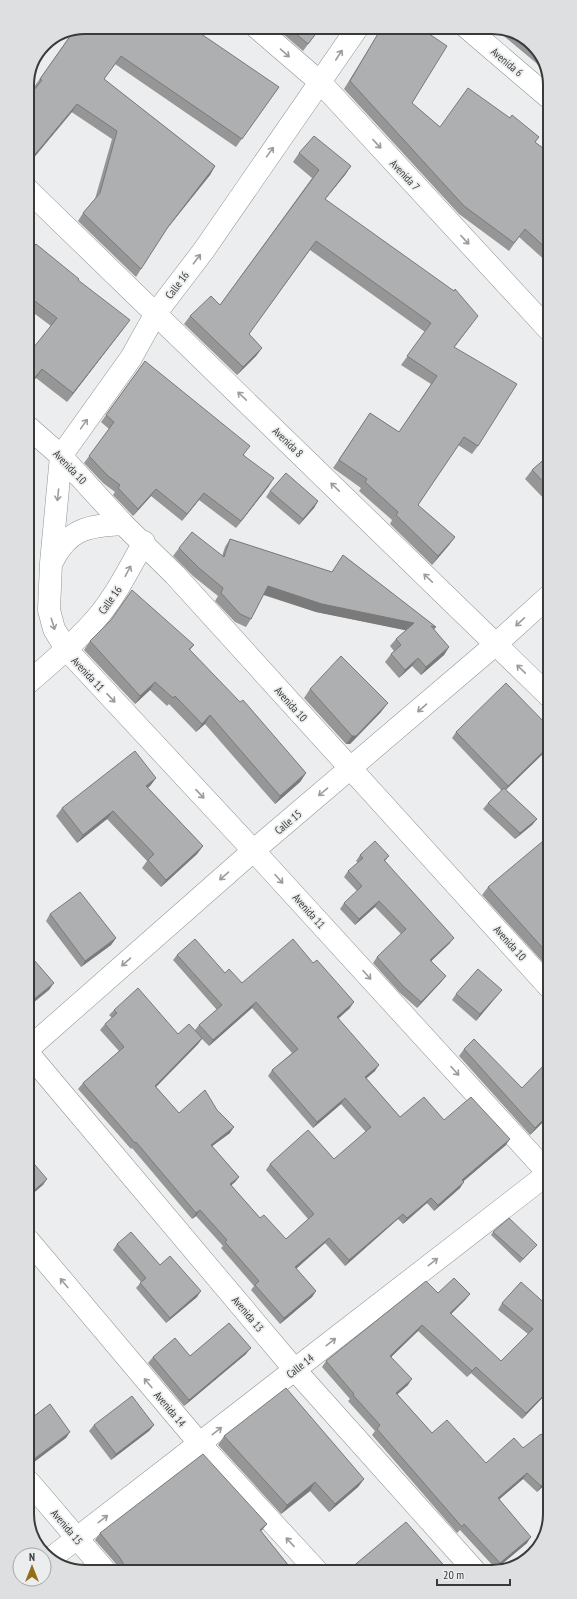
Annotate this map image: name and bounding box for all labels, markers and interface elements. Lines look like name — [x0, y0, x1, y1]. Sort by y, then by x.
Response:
street label: Avenida 6 — [488, 45, 526, 79]
one-way arrow — [280, 48, 291, 57]
one-way arrow — [335, 50, 343, 61]
one-way arrow — [372, 139, 382, 149]
one-way arrow — [266, 147, 275, 158]
street label: Avenida 7 — [387, 157, 423, 193]
one-way arrow — [461, 235, 470, 245]
one-way arrow — [192, 254, 201, 265]
street label: Calle 16 — [162, 268, 192, 302]
one-way arrow — [237, 391, 247, 401]
one-way arrow — [80, 419, 88, 430]
street label: Avenida 8 — [270, 424, 306, 460]
street label: Avenida 10 — [50, 447, 90, 487]
one-way arrow — [330, 482, 340, 492]
one-way arrow — [54, 488, 61, 501]
one-way arrow — [125, 565, 132, 577]
one-way arrow — [423, 573, 433, 583]
street label: Calle 16 — [95, 583, 125, 617]
one-way arrow — [50, 617, 57, 630]
one-way arrow — [515, 618, 525, 627]
street label: Avenida 11 — [68, 654, 108, 694]
one-way arrow — [516, 664, 526, 673]
street label: Avenida 10 — [272, 684, 310, 724]
one-way arrow — [107, 693, 116, 704]
one-way arrow — [417, 703, 427, 713]
one-way arrow — [195, 788, 204, 798]
one-way arrow — [318, 788, 329, 797]
street label: Calle 15 — [272, 807, 304, 837]
one-way arrow — [218, 872, 229, 881]
one-way arrow — [275, 874, 284, 884]
street label: Avenida 11 — [290, 891, 328, 931]
street label: Avenida 10 — [491, 923, 529, 963]
one-way arrow — [121, 958, 132, 967]
one-way arrow — [362, 970, 372, 980]
one-way arrow — [450, 1066, 459, 1076]
one-way arrow — [428, 1258, 439, 1267]
one-way arrow — [60, 1278, 69, 1289]
street label: Avenida 13 — [229, 1293, 267, 1335]
one-way arrow — [325, 1338, 336, 1347]
street label: Calle 14 — [283, 1351, 317, 1381]
one-way arrow — [143, 1378, 152, 1388]
street label: Avenida 14 — [151, 1388, 189, 1430]
one-way arrow — [212, 1426, 223, 1435]
street label: Avenida 15 — [48, 1506, 86, 1548]
one-way arrow — [98, 1514, 109, 1523]
one-way arrow — [286, 1537, 295, 1547]
north arrow — [12, 1547, 52, 1587]
text: N — [29, 1550, 35, 1564]
scale bar — [437, 1561, 510, 1587]
text: 20 m — [443, 1567, 464, 1582]

